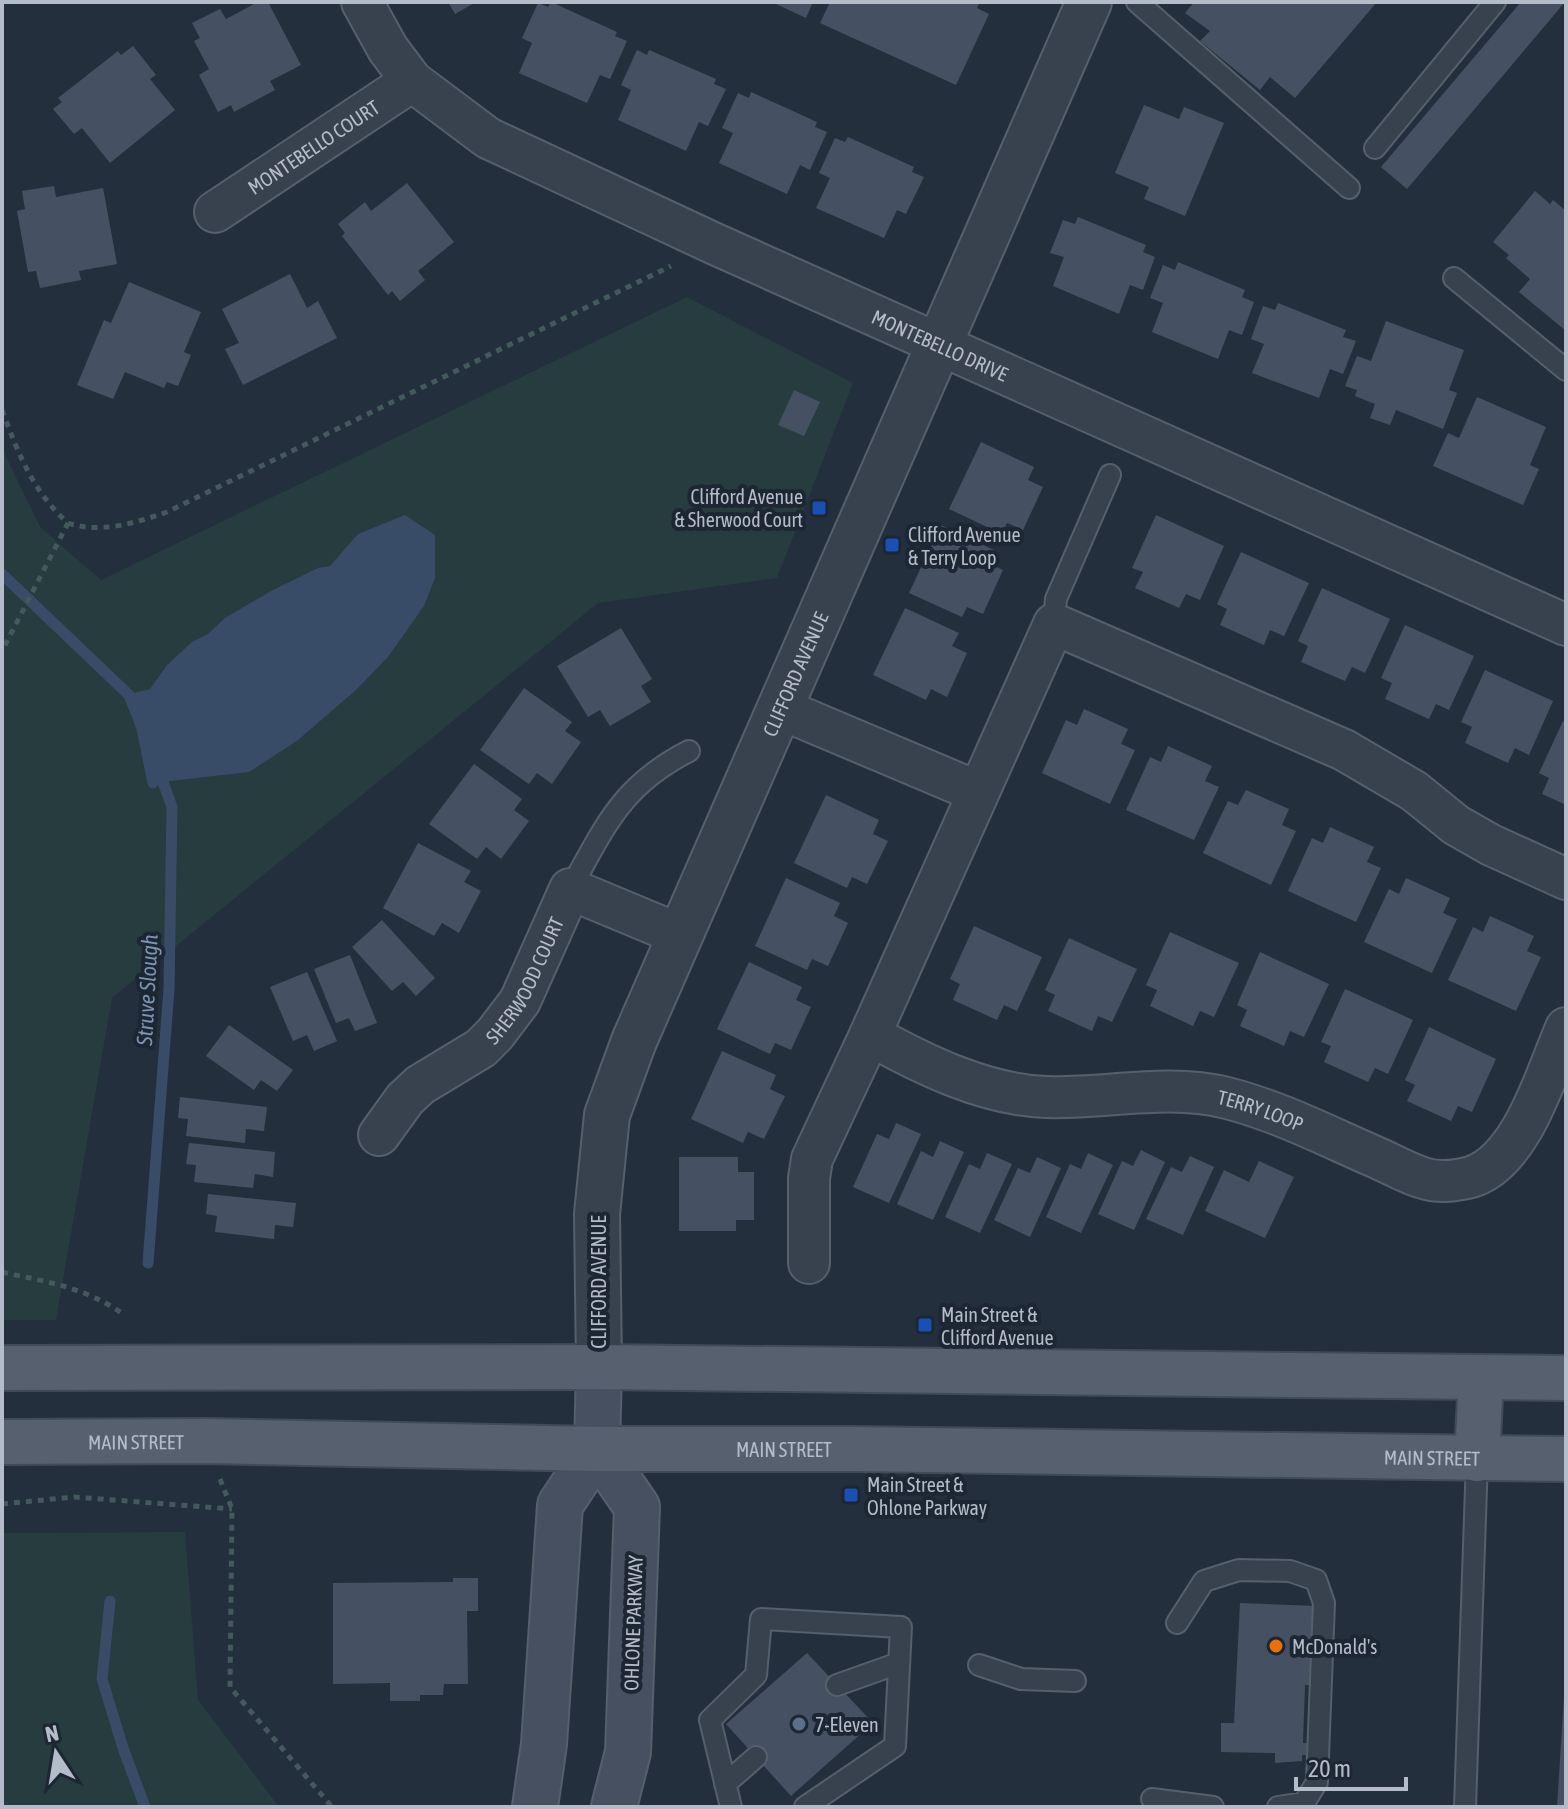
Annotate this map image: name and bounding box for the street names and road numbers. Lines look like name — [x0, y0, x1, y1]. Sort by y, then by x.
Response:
street label: MONTEBELLO COURT — [243, 95, 383, 199]
street label: MONTEBELLO DRIVE — [869, 304, 1012, 385]
street label: CLIFFORD AVENUE — [757, 608, 832, 740]
street label: SHERWOOD COURT — [481, 913, 568, 1048]
street label: TERRY LOOP — [1216, 1085, 1307, 1135]
street label: CLIFFORD AVENUE — [587, 1215, 610, 1349]
street label: MAIN STREET — [88, 1430, 184, 1453]
street label: MAIN STREET — [736, 1438, 832, 1461]
street label: MAIN STREET — [1384, 1445, 1480, 1469]
street label: OHLONE PARKWAY — [619, 1555, 647, 1691]

